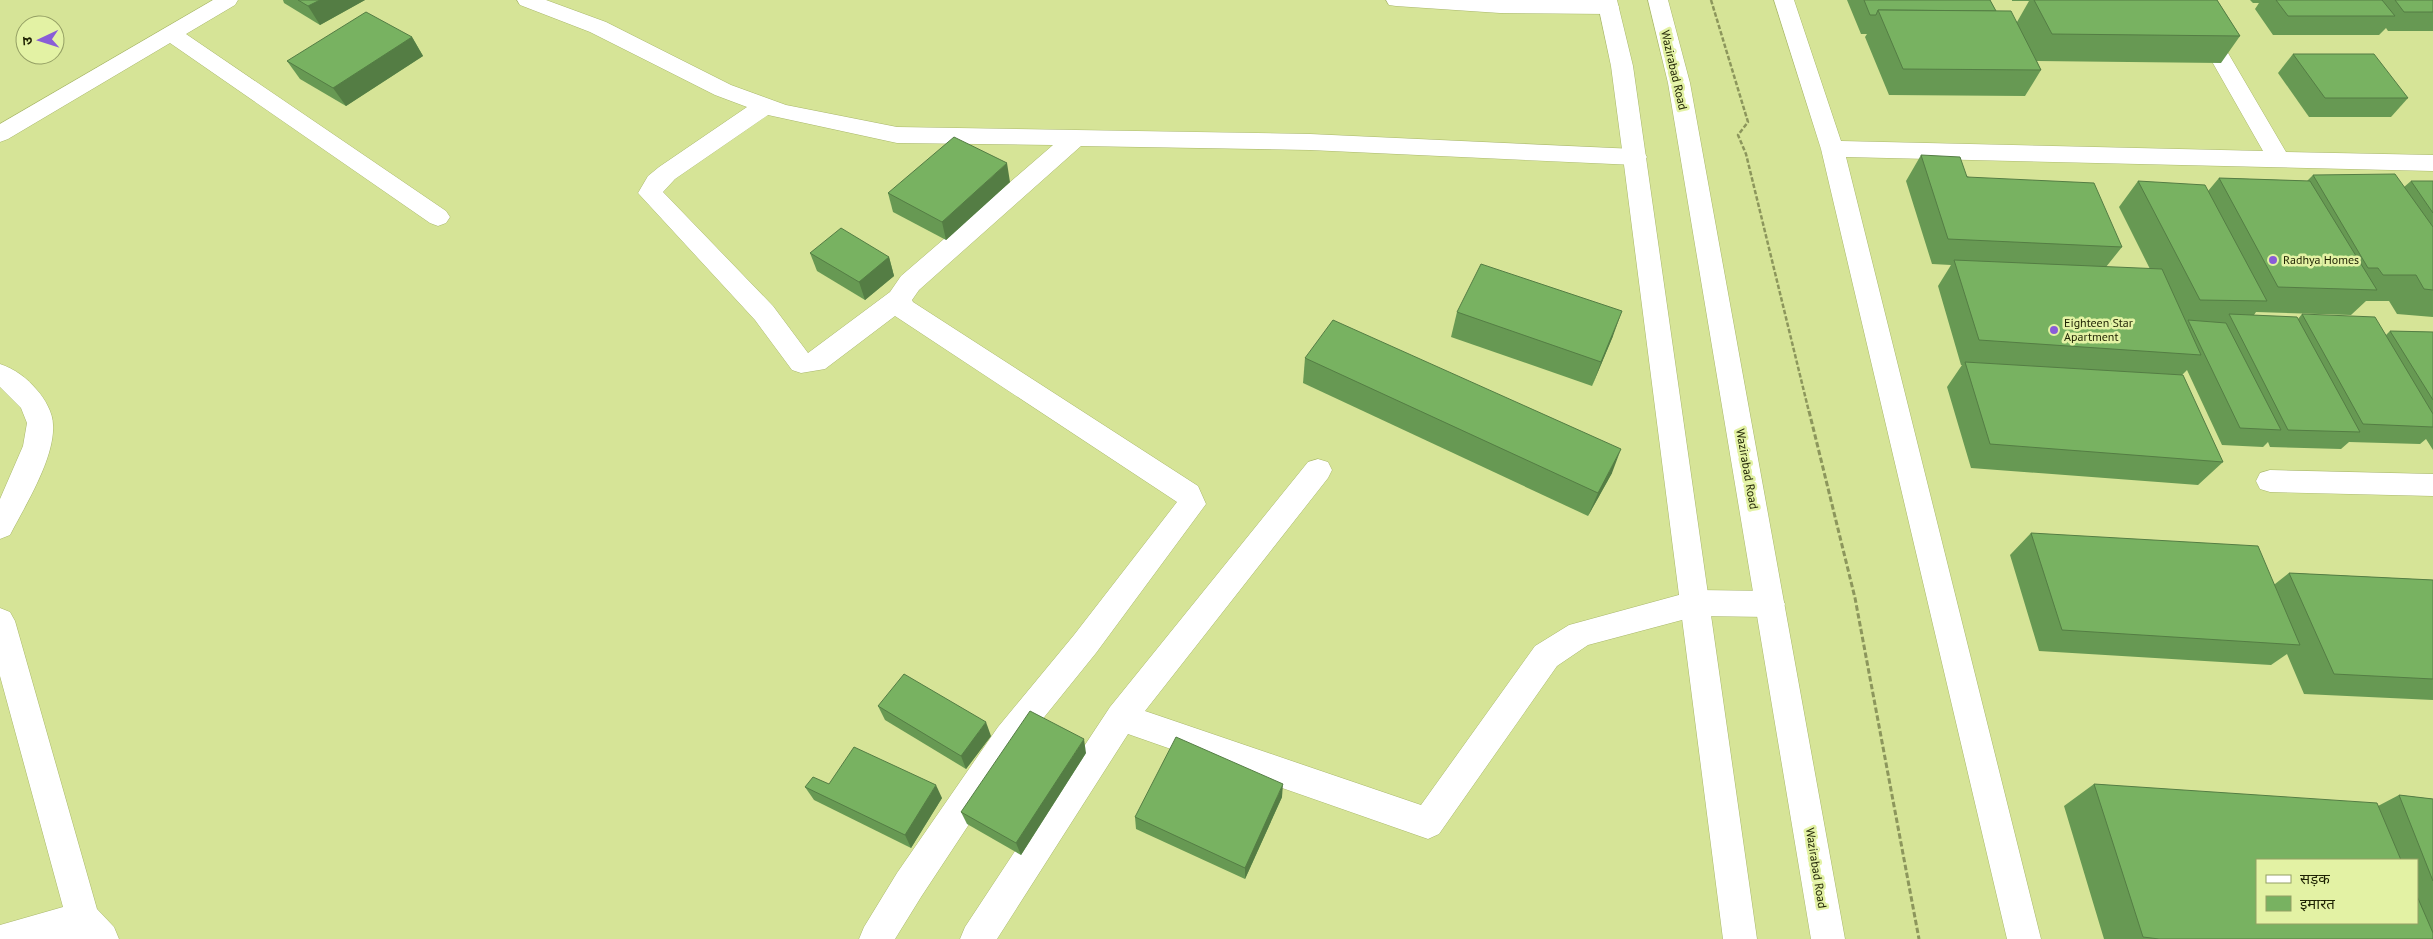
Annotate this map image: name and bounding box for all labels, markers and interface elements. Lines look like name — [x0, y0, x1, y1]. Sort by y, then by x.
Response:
north arrow — [15, 15, 65, 65]
street label: Wazirabad Road — [1658, 28, 1691, 111]
text: उ — [18, 35, 36, 46]
place label: Radhya Homes — [2283, 252, 2359, 267]
marker: Radhya Homes — [2267, 254, 2279, 266]
place label: Eighteen Star Apartment — [2064, 315, 2133, 344]
marker: Eighteen Star Apartment — [2048, 324, 2060, 336]
street label: Wazirabad Road — [1733, 427, 1762, 510]
street label: Wazirabad Road — [1803, 826, 1830, 909]
legend — [2256, 859, 2418, 924]
text: सड़क — [2300, 869, 2330, 888]
text: इमारत — [2300, 894, 2335, 913]

